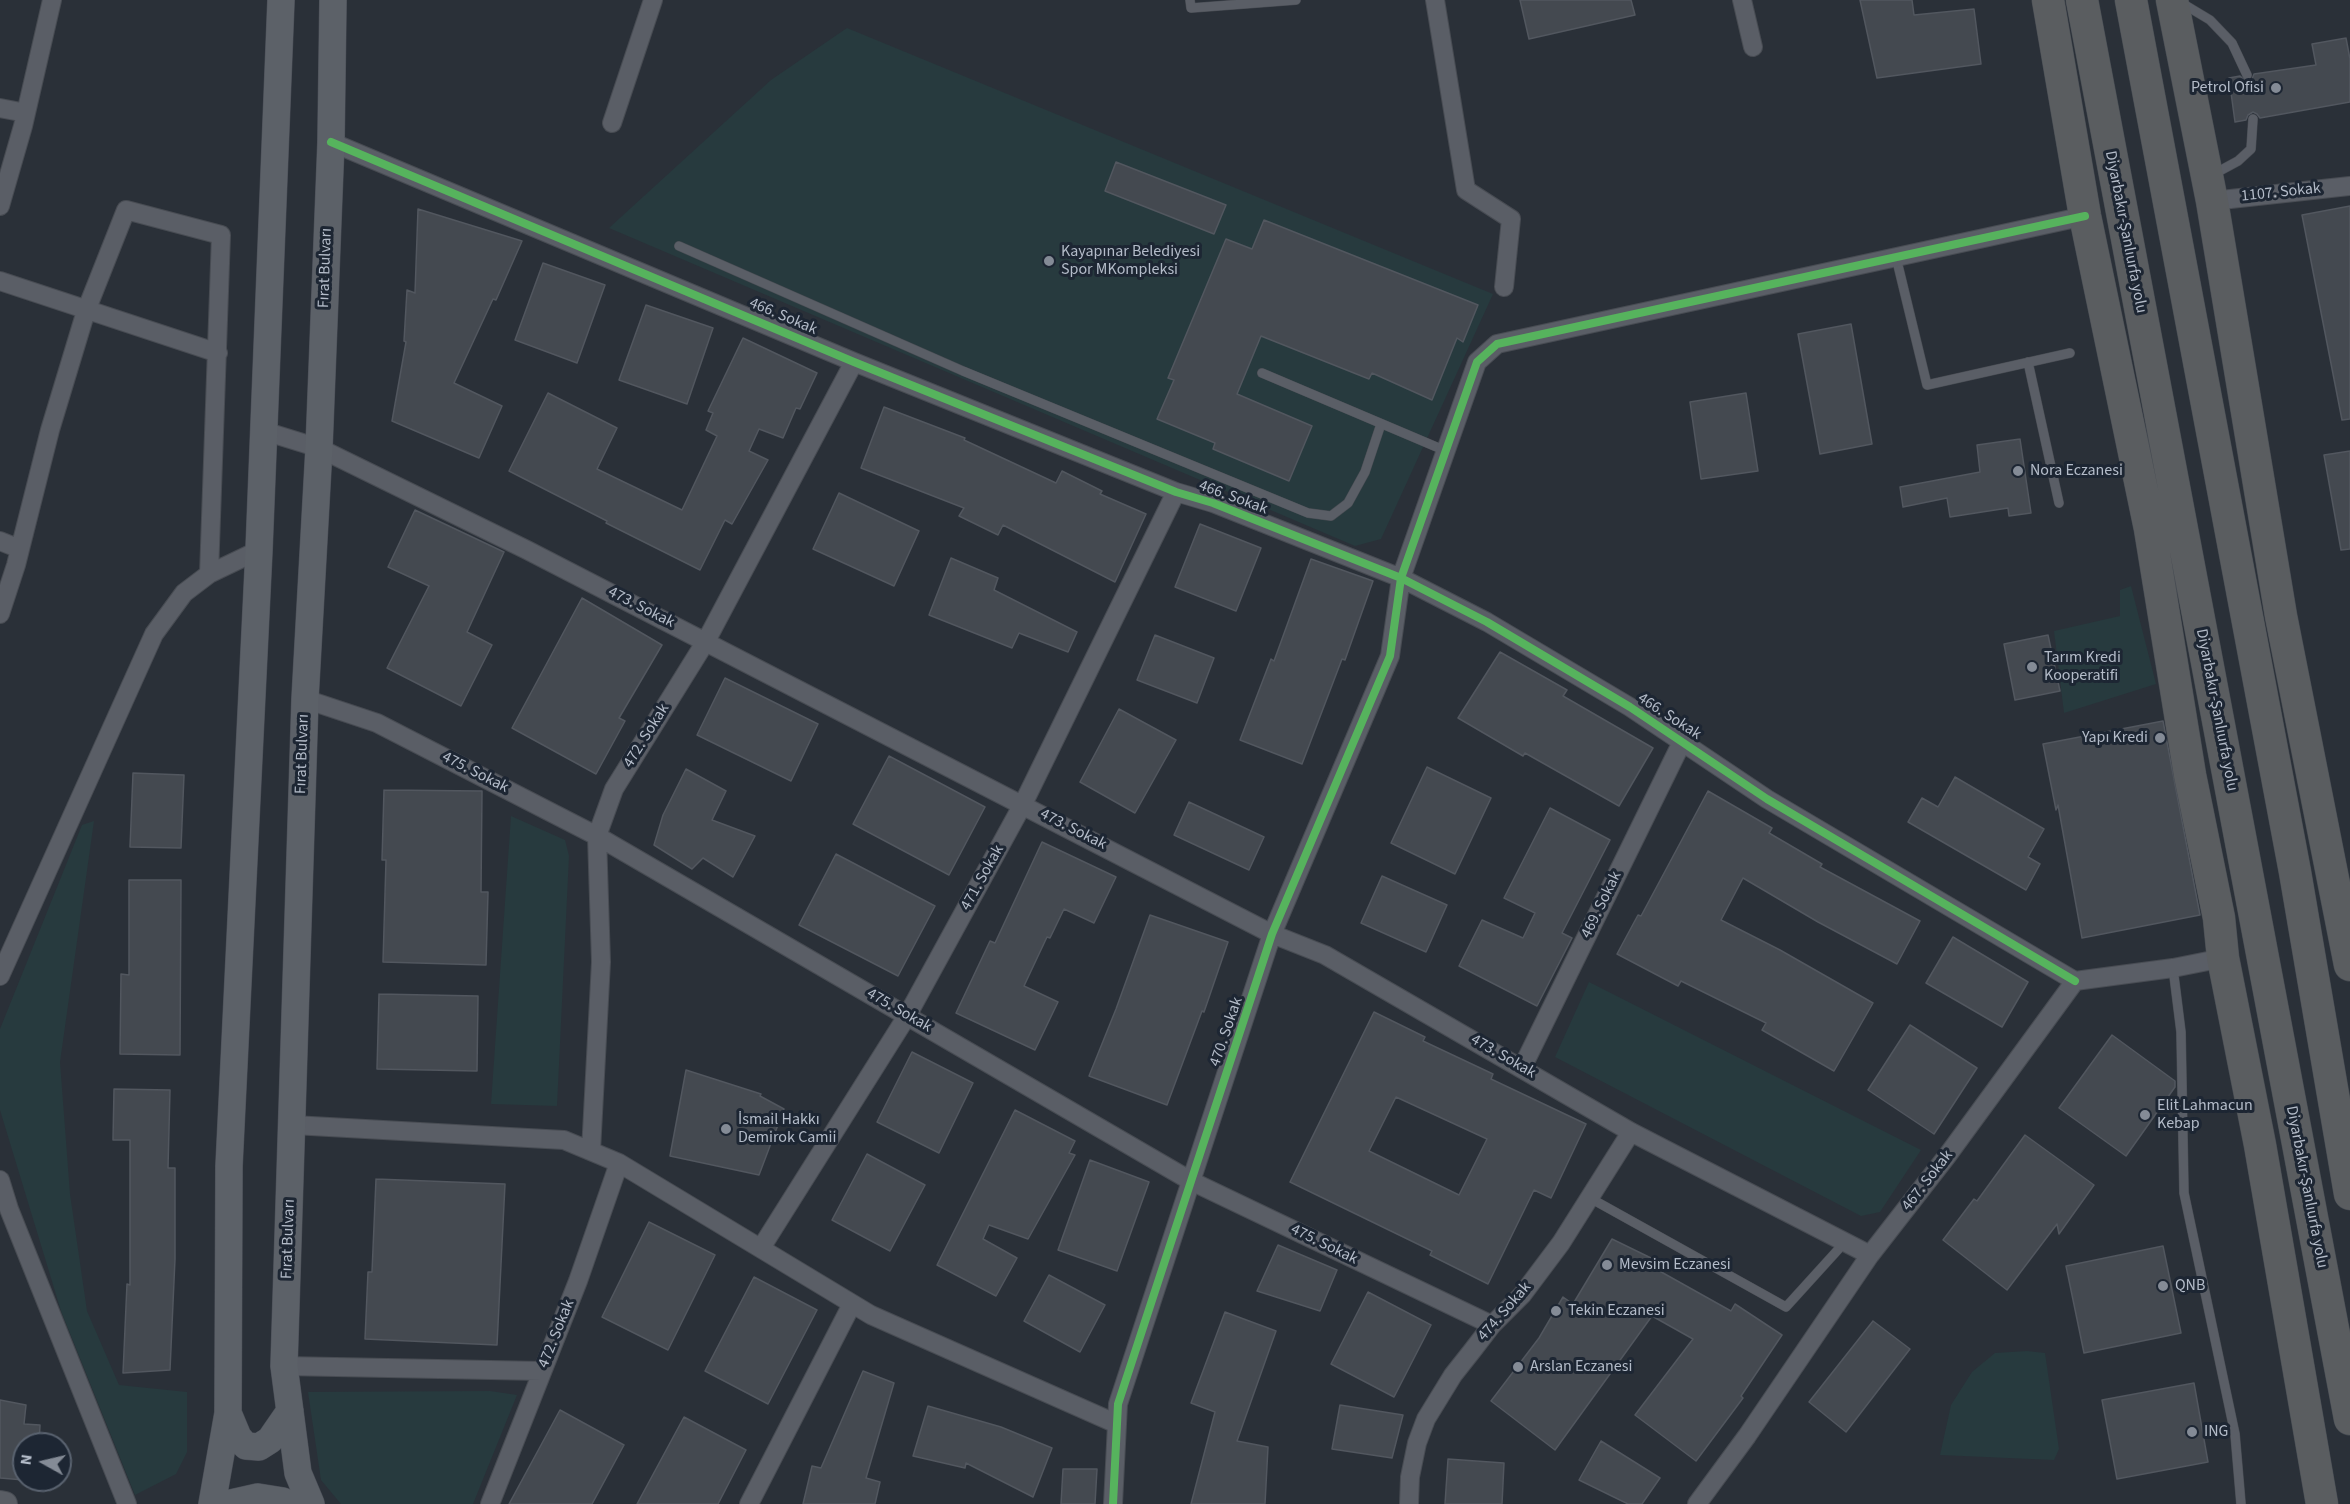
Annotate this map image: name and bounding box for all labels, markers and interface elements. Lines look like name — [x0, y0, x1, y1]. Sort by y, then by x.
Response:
place label: Petrol Ofisi — [2191, 78, 2264, 98]
marker: Petrol Ofisi — [2269, 81, 2283, 95]
street label: Diyarbakır-Şanlıurfa yolu — [2100, 149, 2150, 315]
street label: 1107. Sokak — [2240, 179, 2322, 207]
street label: Fırat Bulvarı — [315, 228, 337, 308]
place label: Kayapınar Belediyesi Spor MKompleksi — [1061, 242, 1200, 280]
marker: Kayapınar Belediyesi Spor MKompleksi — [1042, 254, 1056, 268]
street label: 466. Sokak — [746, 294, 820, 340]
place label: Nora Eczanesi — [2030, 461, 2123, 481]
marker: Nora Eczanesi — [2011, 464, 2025, 478]
street label: 466. Sokak — [1196, 477, 1270, 519]
street label: 473. Sokak — [605, 583, 677, 633]
street label: Diyarbakır-Şanlıurfa yolu — [2191, 627, 2241, 793]
place label: Tarım Kredi Kooperatifi — [2044, 648, 2121, 686]
marker: Tarım Kredi Kooperatifi — [2025, 660, 2039, 674]
street label: 466. Sokak — [1634, 689, 1704, 745]
street label: 472. Sokak — [620, 700, 674, 772]
street label: Fırat Bulvarı — [292, 714, 314, 794]
place label: Yapı Kredi — [2082, 728, 2148, 748]
marker: Yapı Kredi — [2153, 731, 2167, 745]
street label: 475. Sokak — [439, 748, 511, 798]
street label: 473. Sokak — [1037, 805, 1109, 855]
street label: 471. Sokak — [957, 842, 1009, 914]
street label: 469. Sokak — [1578, 868, 1626, 942]
street label: 475. Sokak — [863, 985, 935, 1037]
street label: 470. Sokak — [1206, 995, 1248, 1069]
street label: 473. Sokak — [1467, 1031, 1539, 1083]
place label: Elit Lahmacun Kebap — [2157, 1096, 2253, 1134]
street label: Diyarbakır-Şanlıurfa yolu — [2281, 1104, 2331, 1270]
marker: Elit Lahmacun Kebap — [2138, 1108, 2152, 1122]
place label: İsmail Hakkı Demirok Camii — [738, 1110, 836, 1148]
marker: İsmail Hakkı Demirok Camii — [719, 1122, 733, 1136]
street label: 467. Sokak — [1898, 1147, 1958, 1215]
street label: Fırat Bulvarı — [278, 1199, 300, 1279]
street label: 475. Sokak — [1287, 1221, 1361, 1269]
place label: Mevsim Eczanesi — [1619, 1255, 1731, 1275]
marker: Mevsim Eczanesi — [1600, 1258, 1614, 1272]
place label: QNB — [2175, 1276, 2205, 1296]
street label: 474. Sokak — [1474, 1279, 1536, 1345]
marker: QNB — [2156, 1279, 2170, 1293]
street label: 472. Sokak — [535, 1297, 579, 1371]
place label: Tekin Eczanesi — [1568, 1301, 1665, 1321]
marker: Tekin Eczanesi — [1549, 1304, 1563, 1318]
place label: Arslan Eczanesi — [1530, 1357, 1632, 1377]
marker: Arslan Eczanesi — [1511, 1360, 1525, 1374]
place label: ING — [2204, 1422, 2228, 1442]
marker: ING — [2185, 1425, 2199, 1439]
north arrow — [12, 1432, 72, 1492]
text: N — [15, 1453, 38, 1467]

